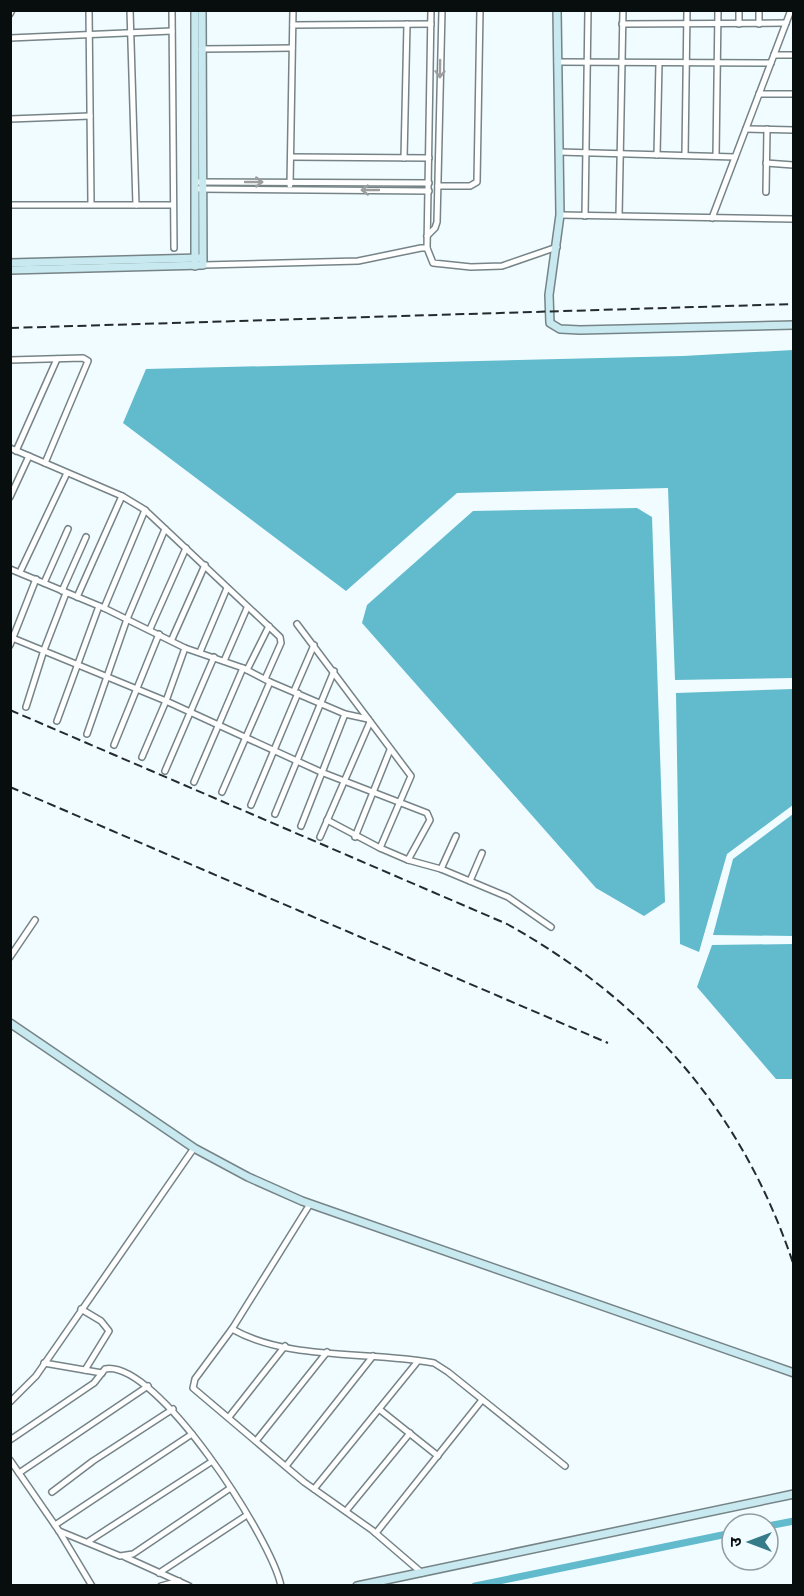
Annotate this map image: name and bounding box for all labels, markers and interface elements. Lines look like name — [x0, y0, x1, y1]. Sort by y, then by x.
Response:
one-way arrow — [435, 58, 446, 78]
one-way arrow — [244, 176, 264, 188]
one-way arrow — [361, 184, 381, 196]
north arrow — [720, 1512, 780, 1572]
text: उ — [728, 1537, 744, 1547]

